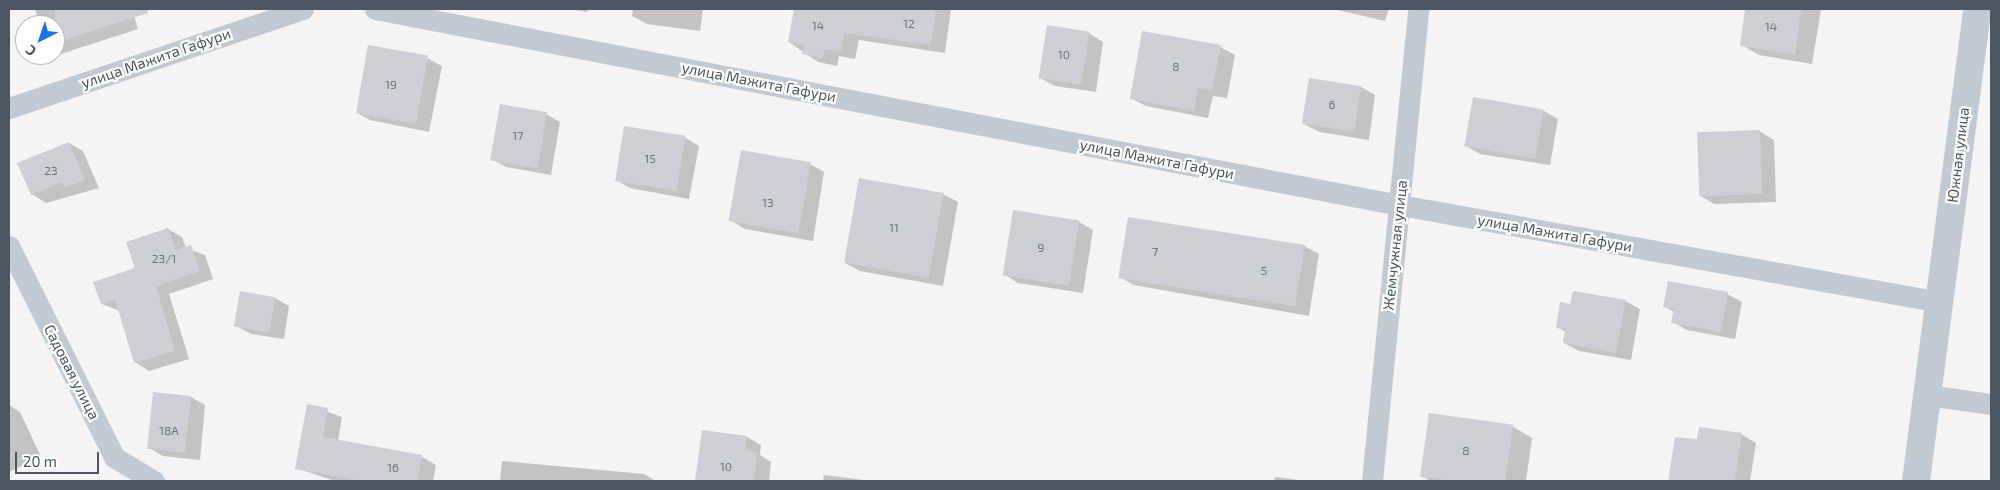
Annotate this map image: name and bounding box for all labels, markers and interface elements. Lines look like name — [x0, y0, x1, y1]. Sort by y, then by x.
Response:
north arrow — [15, 15, 65, 65]
house number: 12 — [903, 17, 915, 31]
house number: 14 — [812, 19, 824, 33]
house number: 14 — [1765, 20, 1777, 34]
street label: улица Мажита Гафури — [79, 24, 233, 92]
text: С — [22, 42, 39, 60]
house number: 10 — [1058, 48, 1070, 62]
street label: улица Мажита Гафури — [680, 58, 838, 106]
house number: 8 — [1172, 60, 1180, 74]
house number: 19 — [385, 78, 397, 92]
house number: 6 — [1329, 98, 1335, 112]
street label: Южная улица — [1943, 106, 1973, 204]
house number: 17 — [513, 129, 523, 143]
street label: улица Мажита Гафури — [1078, 135, 1236, 183]
house number: 15 — [644, 152, 656, 166]
house number: 23 — [44, 164, 58, 178]
street label: Жемчужная улица — [1379, 179, 1411, 311]
house number: 13 — [762, 196, 774, 210]
street label: улица Мажита Гафури — [1476, 211, 1634, 255]
house number: 11 — [889, 221, 899, 235]
house number: 9 — [1038, 241, 1044, 255]
house number: 7 — [1152, 245, 1158, 259]
house number: 23/1 — [152, 252, 176, 266]
house number: 5 — [1261, 264, 1267, 278]
street label: Садовая улица — [40, 322, 104, 422]
house number: 18А — [159, 424, 179, 438]
scale bar — [18, 442, 101, 474]
house number: 8 — [1462, 444, 1470, 458]
text: 20 m — [23, 452, 57, 470]
house number: 10 — [720, 460, 732, 474]
house number: 16 — [387, 461, 399, 475]

